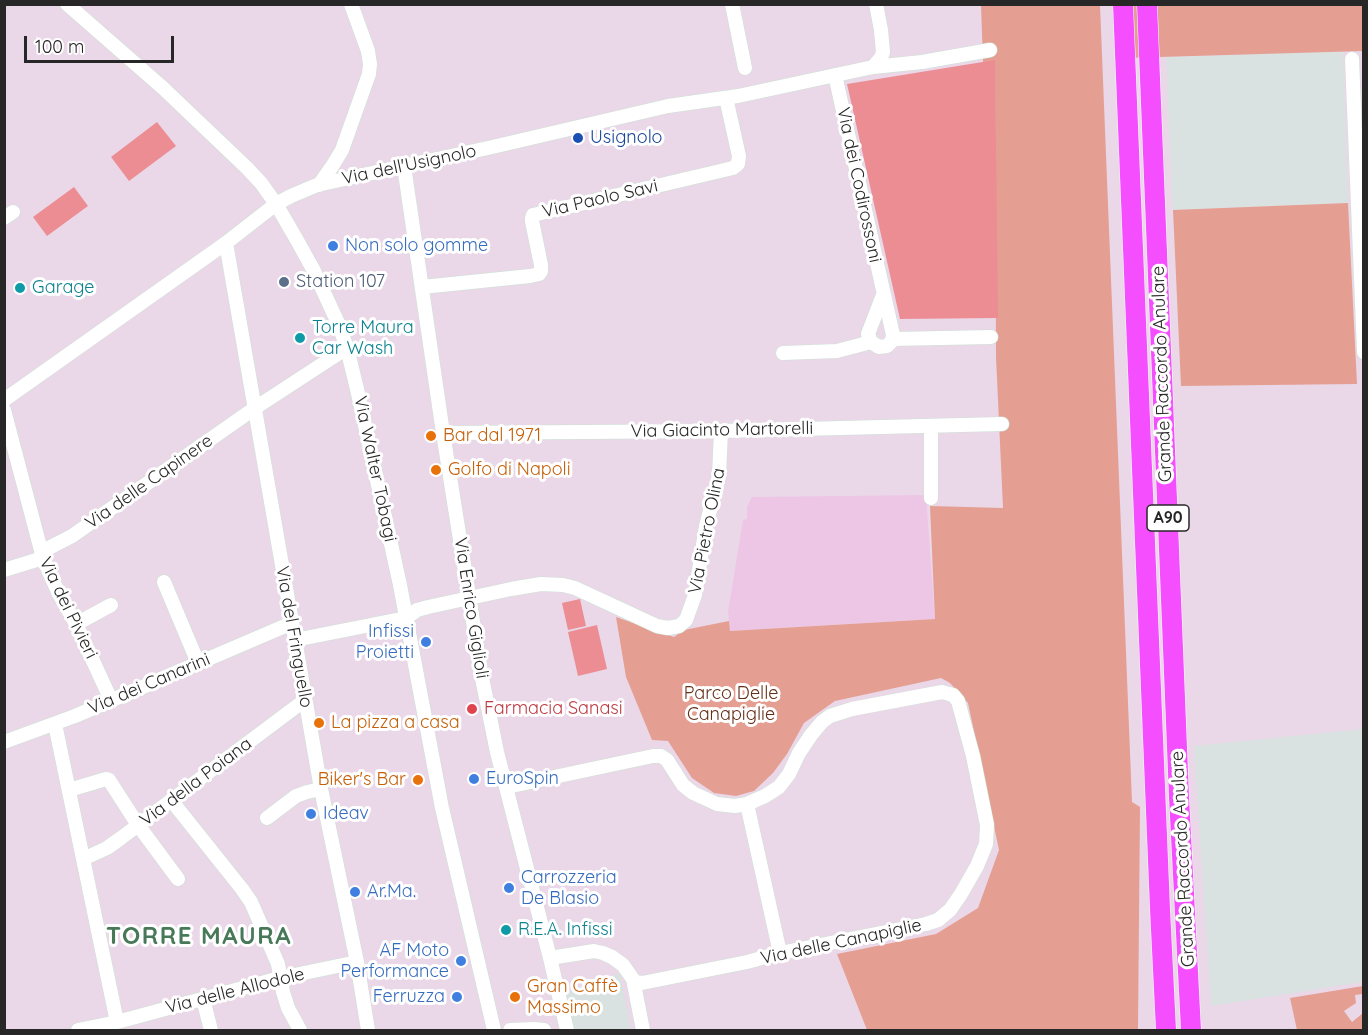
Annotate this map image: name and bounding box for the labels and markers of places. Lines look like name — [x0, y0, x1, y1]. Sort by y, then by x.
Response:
place label: Usignolo — [590, 127, 662, 149]
marker: Usignolo — [571, 131, 585, 145]
place label: Non solo gomme — [345, 235, 488, 257]
marker: Non solo gomme — [326, 239, 340, 253]
place label: Station 107 — [296, 271, 385, 293]
marker: Station 107 — [277, 275, 291, 289]
place label: Garage — [32, 277, 94, 299]
marker: Garage — [13, 281, 27, 295]
place label: Torre Maura Car Wash — [312, 317, 414, 360]
marker: Torre Maura Car Wash — [293, 331, 307, 345]
place label: Bar dal 1971 — [443, 425, 541, 447]
marker: Bar dal 1971 — [424, 429, 438, 443]
place label: Golfo di Napoli — [448, 459, 571, 481]
marker: Golfo di Napoli — [429, 463, 443, 477]
place label: Infissi Proietti — [356, 621, 414, 664]
marker: Infissi Proietti — [419, 635, 433, 649]
place label: Farmacia Sanasi — [484, 698, 623, 720]
marker: Farmacia Sanasi — [465, 702, 479, 716]
place label: La pizza a casa — [331, 712, 460, 734]
marker: La pizza a casa — [312, 716, 326, 730]
place label: EuroSpin — [486, 768, 559, 790]
place label: Biker's Bar — [318, 769, 406, 791]
marker: EuroSpin — [467, 772, 481, 786]
marker: Biker's Bar — [411, 773, 425, 787]
place label: Ideav — [323, 803, 369, 825]
marker: Ideav — [304, 807, 318, 821]
place label: Carrozzeria De Blasio — [521, 867, 617, 910]
place label: Ar.Ma. — [367, 881, 416, 903]
marker: Carrozzeria De Blasio — [502, 881, 516, 895]
marker: Ar.Ma. — [348, 885, 362, 899]
place label: R.E.A. Infissi — [518, 919, 613, 941]
marker: R.E.A. Infissi — [499, 923, 513, 937]
place label: AF Moto Performance — [341, 940, 449, 982]
marker: AF Moto Performance — [454, 954, 468, 968]
place label: Gran Caffè Massimo — [527, 976, 618, 1018]
place label: Ferruzza — [373, 986, 445, 1008]
marker: Ferruzza — [450, 990, 464, 1004]
marker: Gran Caffè Massimo — [508, 990, 522, 1004]

